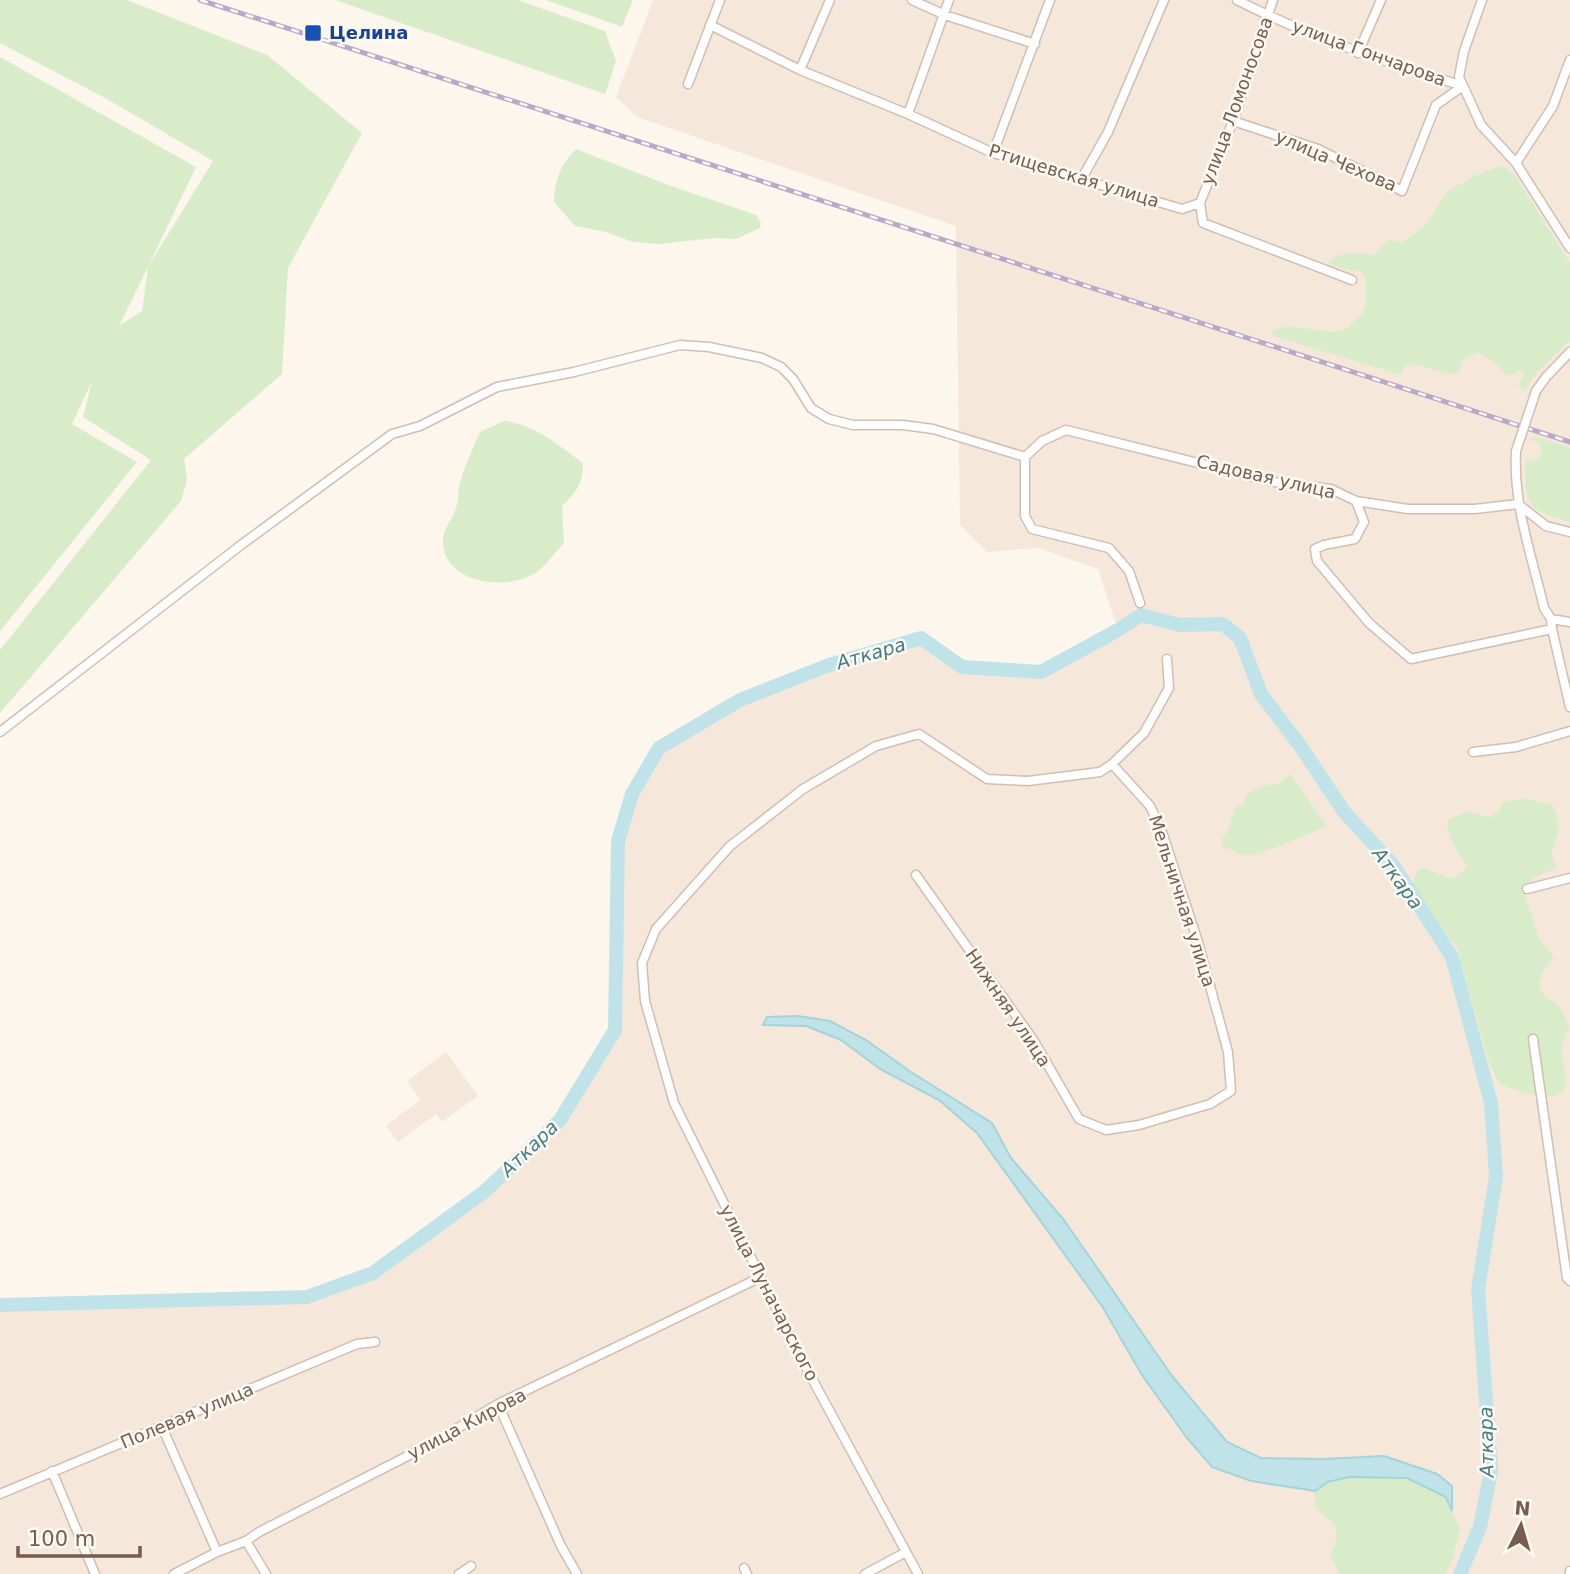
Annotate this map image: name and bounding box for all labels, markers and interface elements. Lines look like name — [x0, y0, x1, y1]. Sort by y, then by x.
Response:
street label: улица Ломоносова — [1196, 14, 1277, 188]
street label: улица Гончарова — [1289, 15, 1449, 90]
place label: Целина — [329, 22, 408, 43]
marker: Целина — [303, 23, 323, 43]
street label: улица Чехова — [1272, 126, 1400, 196]
street label: Ртищевская улица — [986, 140, 1162, 211]
street label: Садовая улица — [1194, 450, 1338, 503]
water label: Аткара — [832, 633, 908, 674]
street label: Мельничная улица — [1145, 812, 1220, 989]
water label: Аткара — [1367, 841, 1428, 913]
street label: Нижняя улица — [961, 945, 1056, 1071]
water label: Аткара — [494, 1115, 562, 1182]
street label: улица Луначарского — [716, 1201, 823, 1384]
street label: Полевая улица — [117, 1378, 256, 1453]
street label: улица Кирова — [404, 1383, 530, 1464]
water label: Аткара — [1474, 1406, 1498, 1480]
north arrow — [1486, 1490, 1556, 1560]
text: N — [1514, 1496, 1531, 1520]
scale bar — [18, 1514, 140, 1558]
text: 100 m — [28, 1527, 95, 1551]

